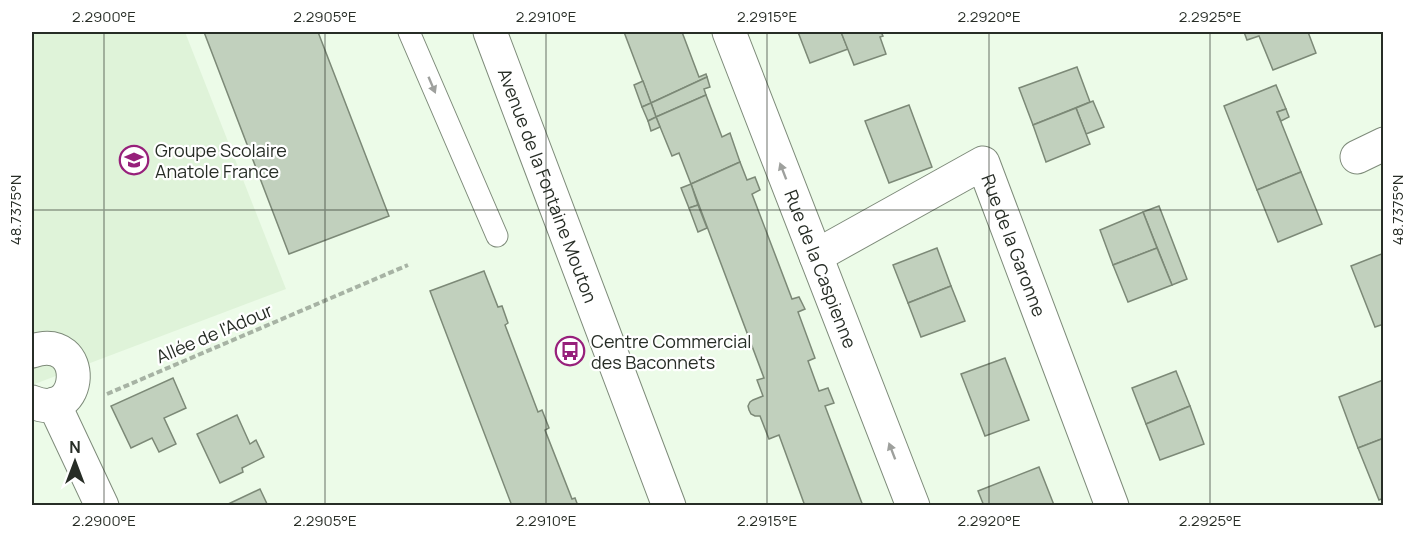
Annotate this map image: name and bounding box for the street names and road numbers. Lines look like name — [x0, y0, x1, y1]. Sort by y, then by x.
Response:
street label: Avenue de la Fontaine Mouton — [493, 65, 603, 306]
street label: Rue de la Garonne — [976, 171, 1052, 320]
street label: Rue de la Caspienne — [779, 186, 863, 352]
street label: Allée de l'Adour — [152, 297, 276, 368]

